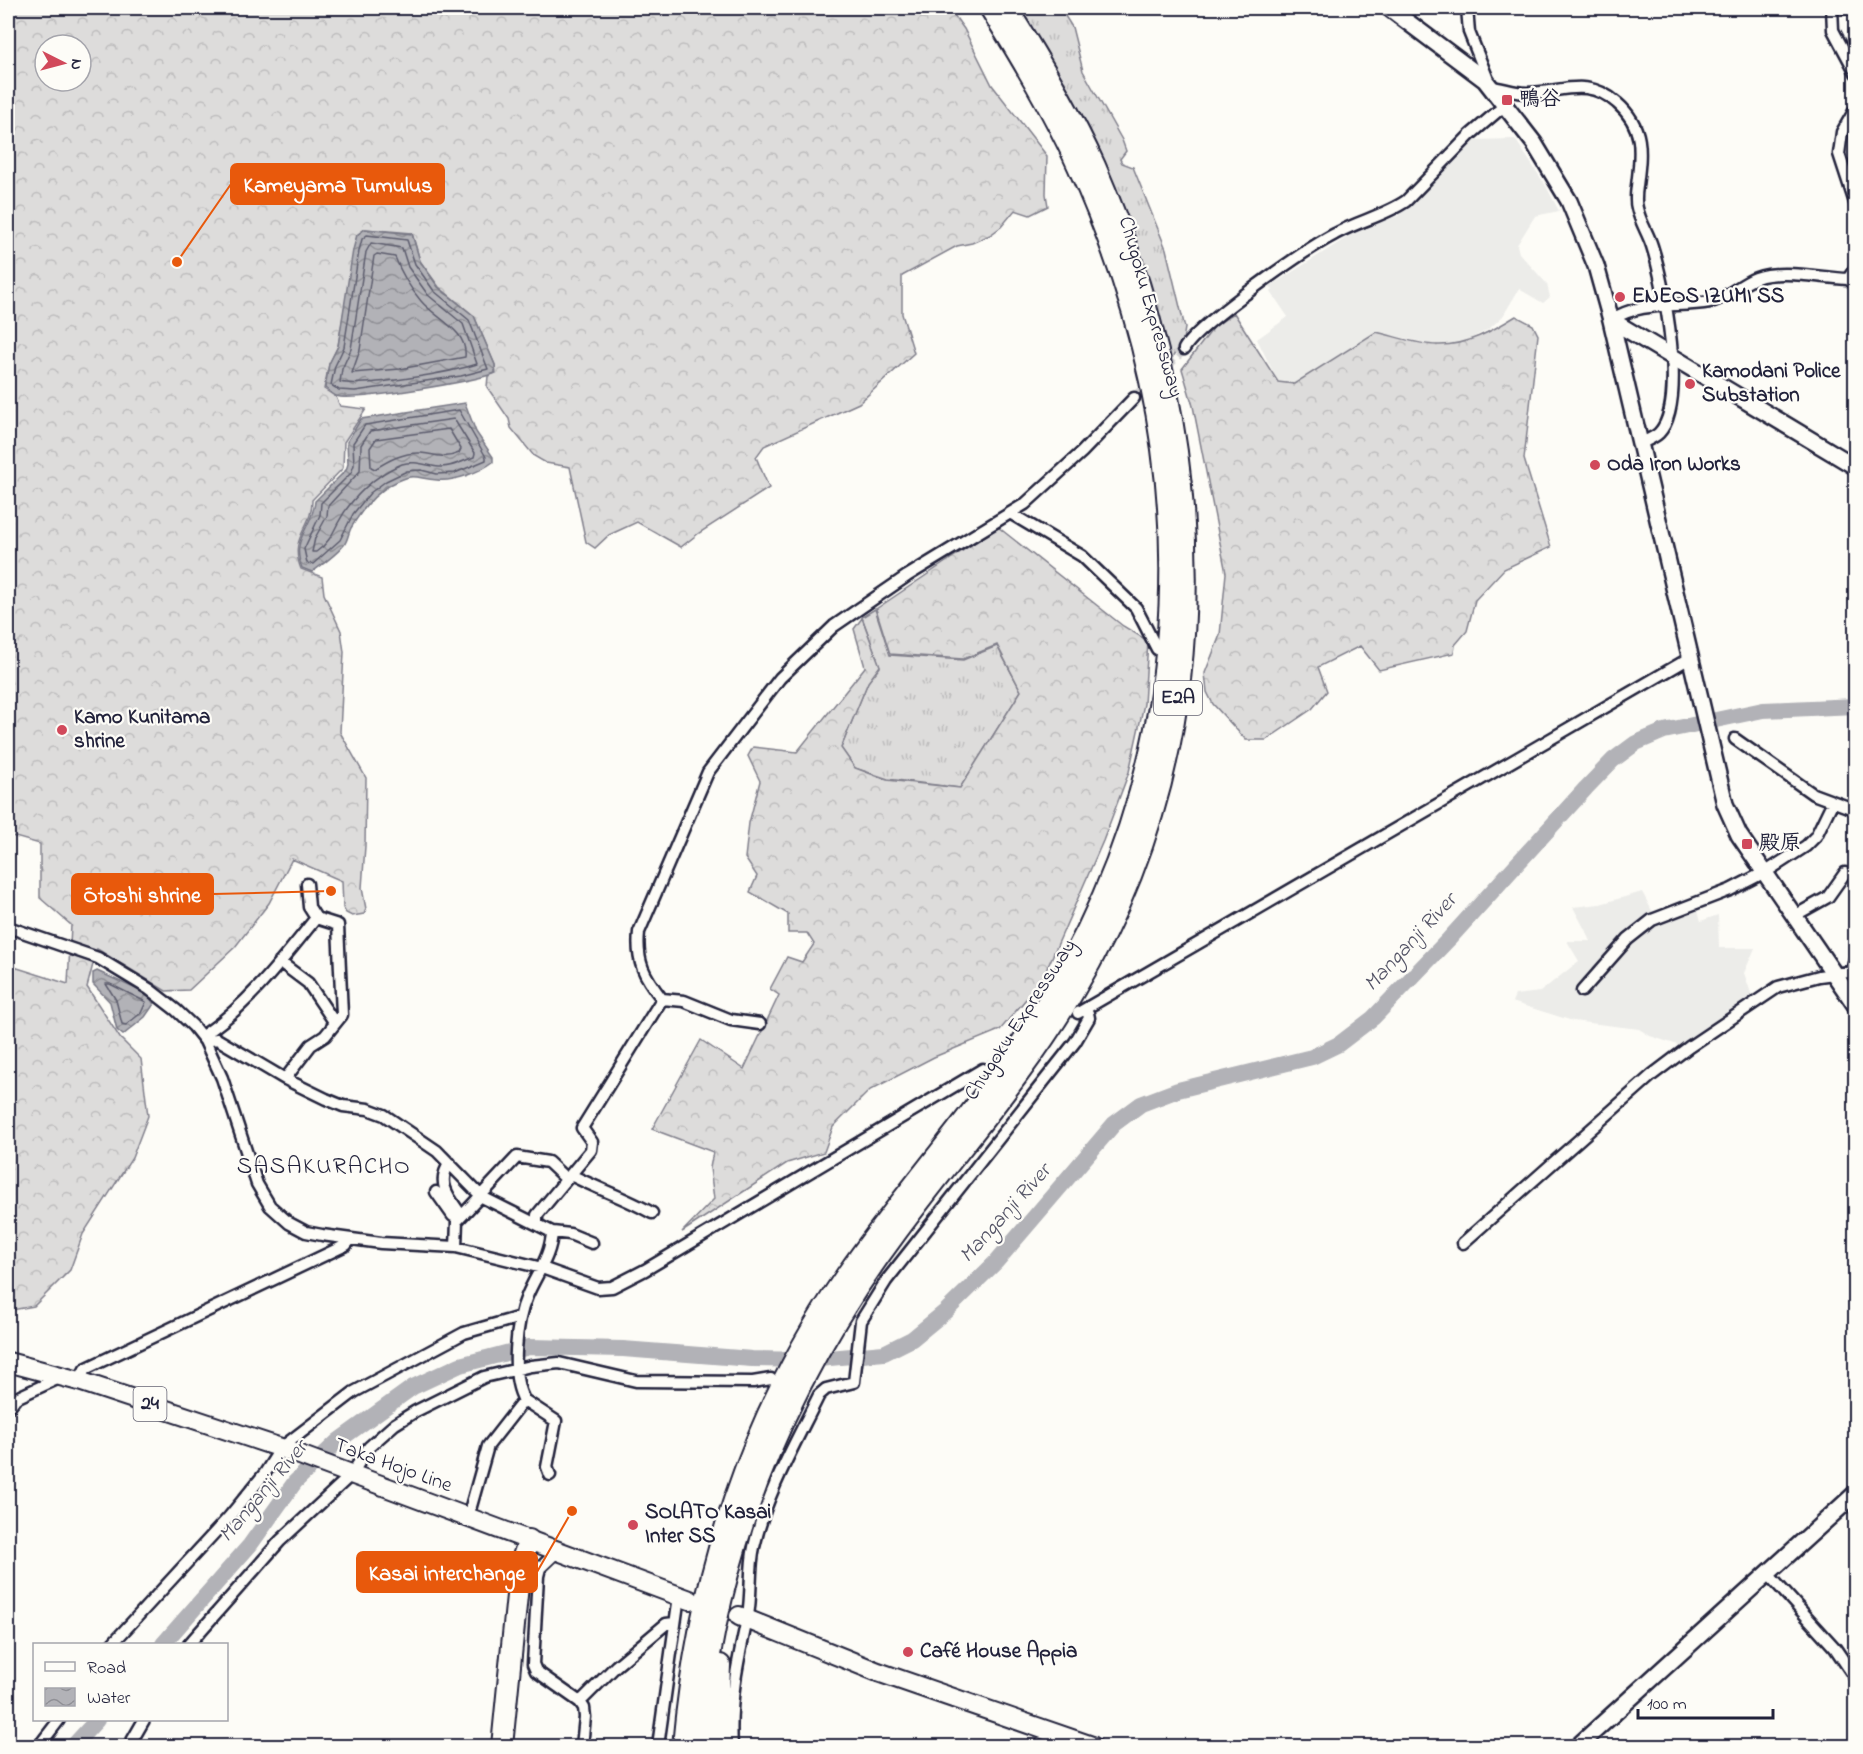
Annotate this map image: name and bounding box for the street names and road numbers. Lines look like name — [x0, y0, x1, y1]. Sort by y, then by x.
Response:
street label: Chugoku Expressway — [1108, 213, 1190, 402]
road number: E2A — [1154, 681, 1202, 715]
street label: Chugoku Expressway — [957, 933, 1086, 1108]
road number: 24 — [134, 1387, 166, 1421]
street label: Taka Hojo Line — [330, 1431, 457, 1501]

